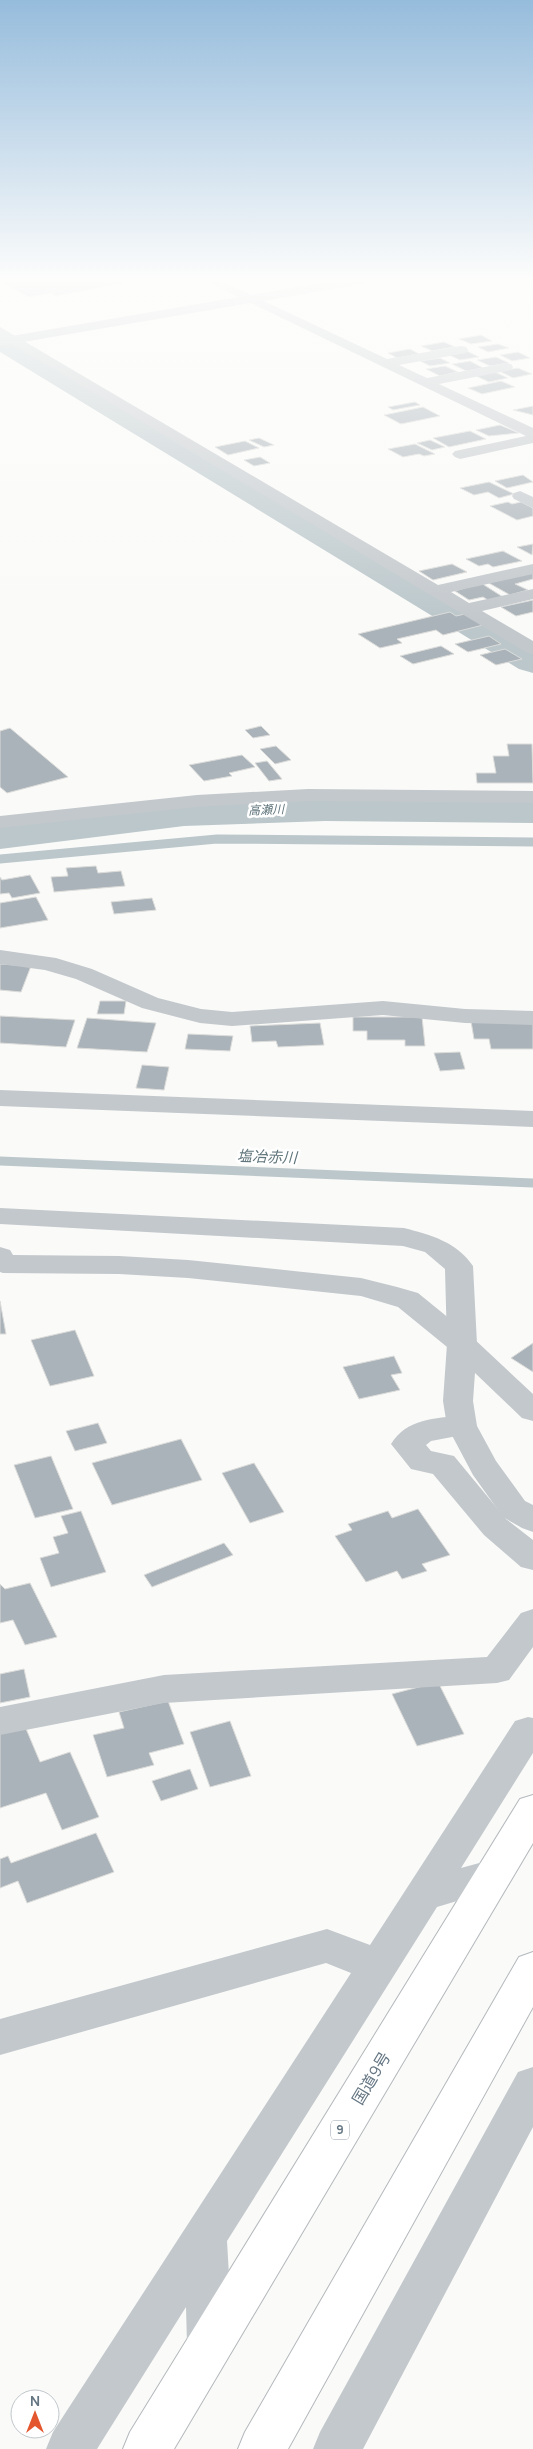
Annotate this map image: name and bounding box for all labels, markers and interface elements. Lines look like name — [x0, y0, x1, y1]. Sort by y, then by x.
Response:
water label: 高瀬川 — [248, 800, 286, 819]
water label: 塩冶赤川 — [237, 1145, 299, 1168]
street label: 国道9号 — [347, 2048, 395, 2108]
road number: 9 — [331, 2120, 349, 2140]
north arrow — [10, 2389, 60, 2439]
text: N — [30, 2391, 40, 2410]

